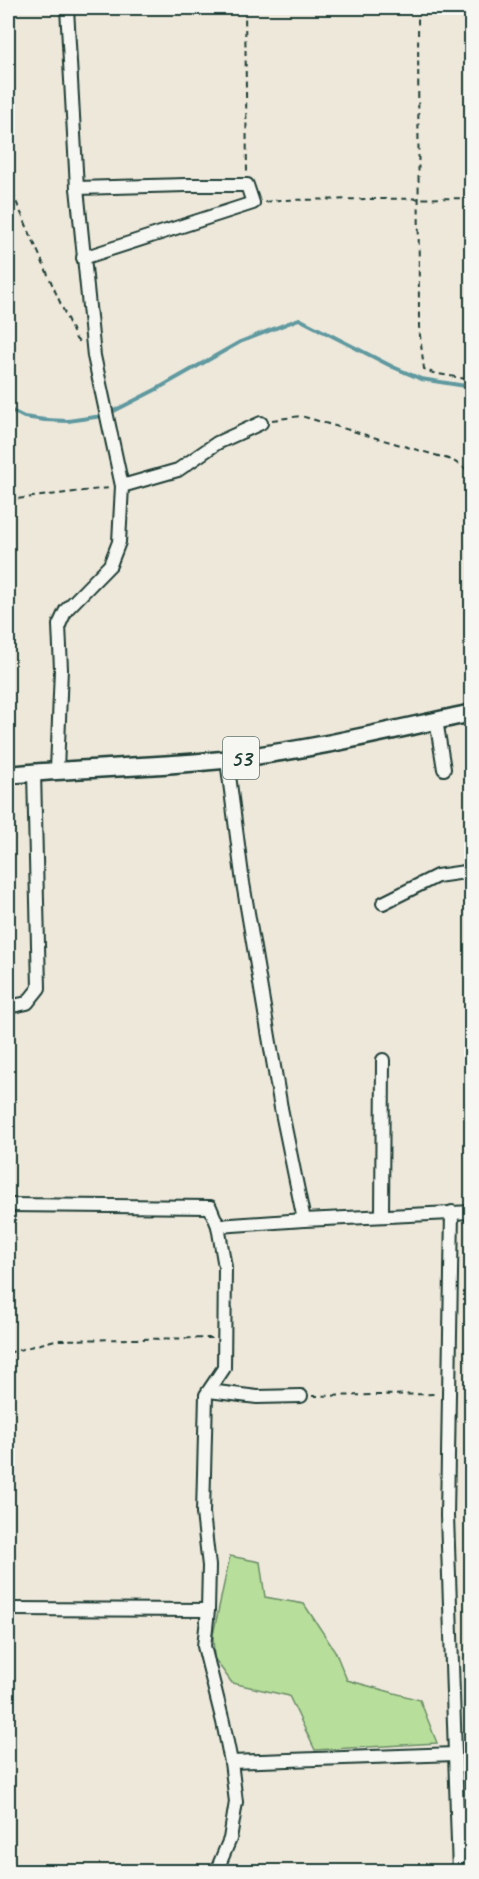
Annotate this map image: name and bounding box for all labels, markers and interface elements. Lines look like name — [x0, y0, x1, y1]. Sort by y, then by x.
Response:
road number: 53 — [223, 737, 259, 779]

